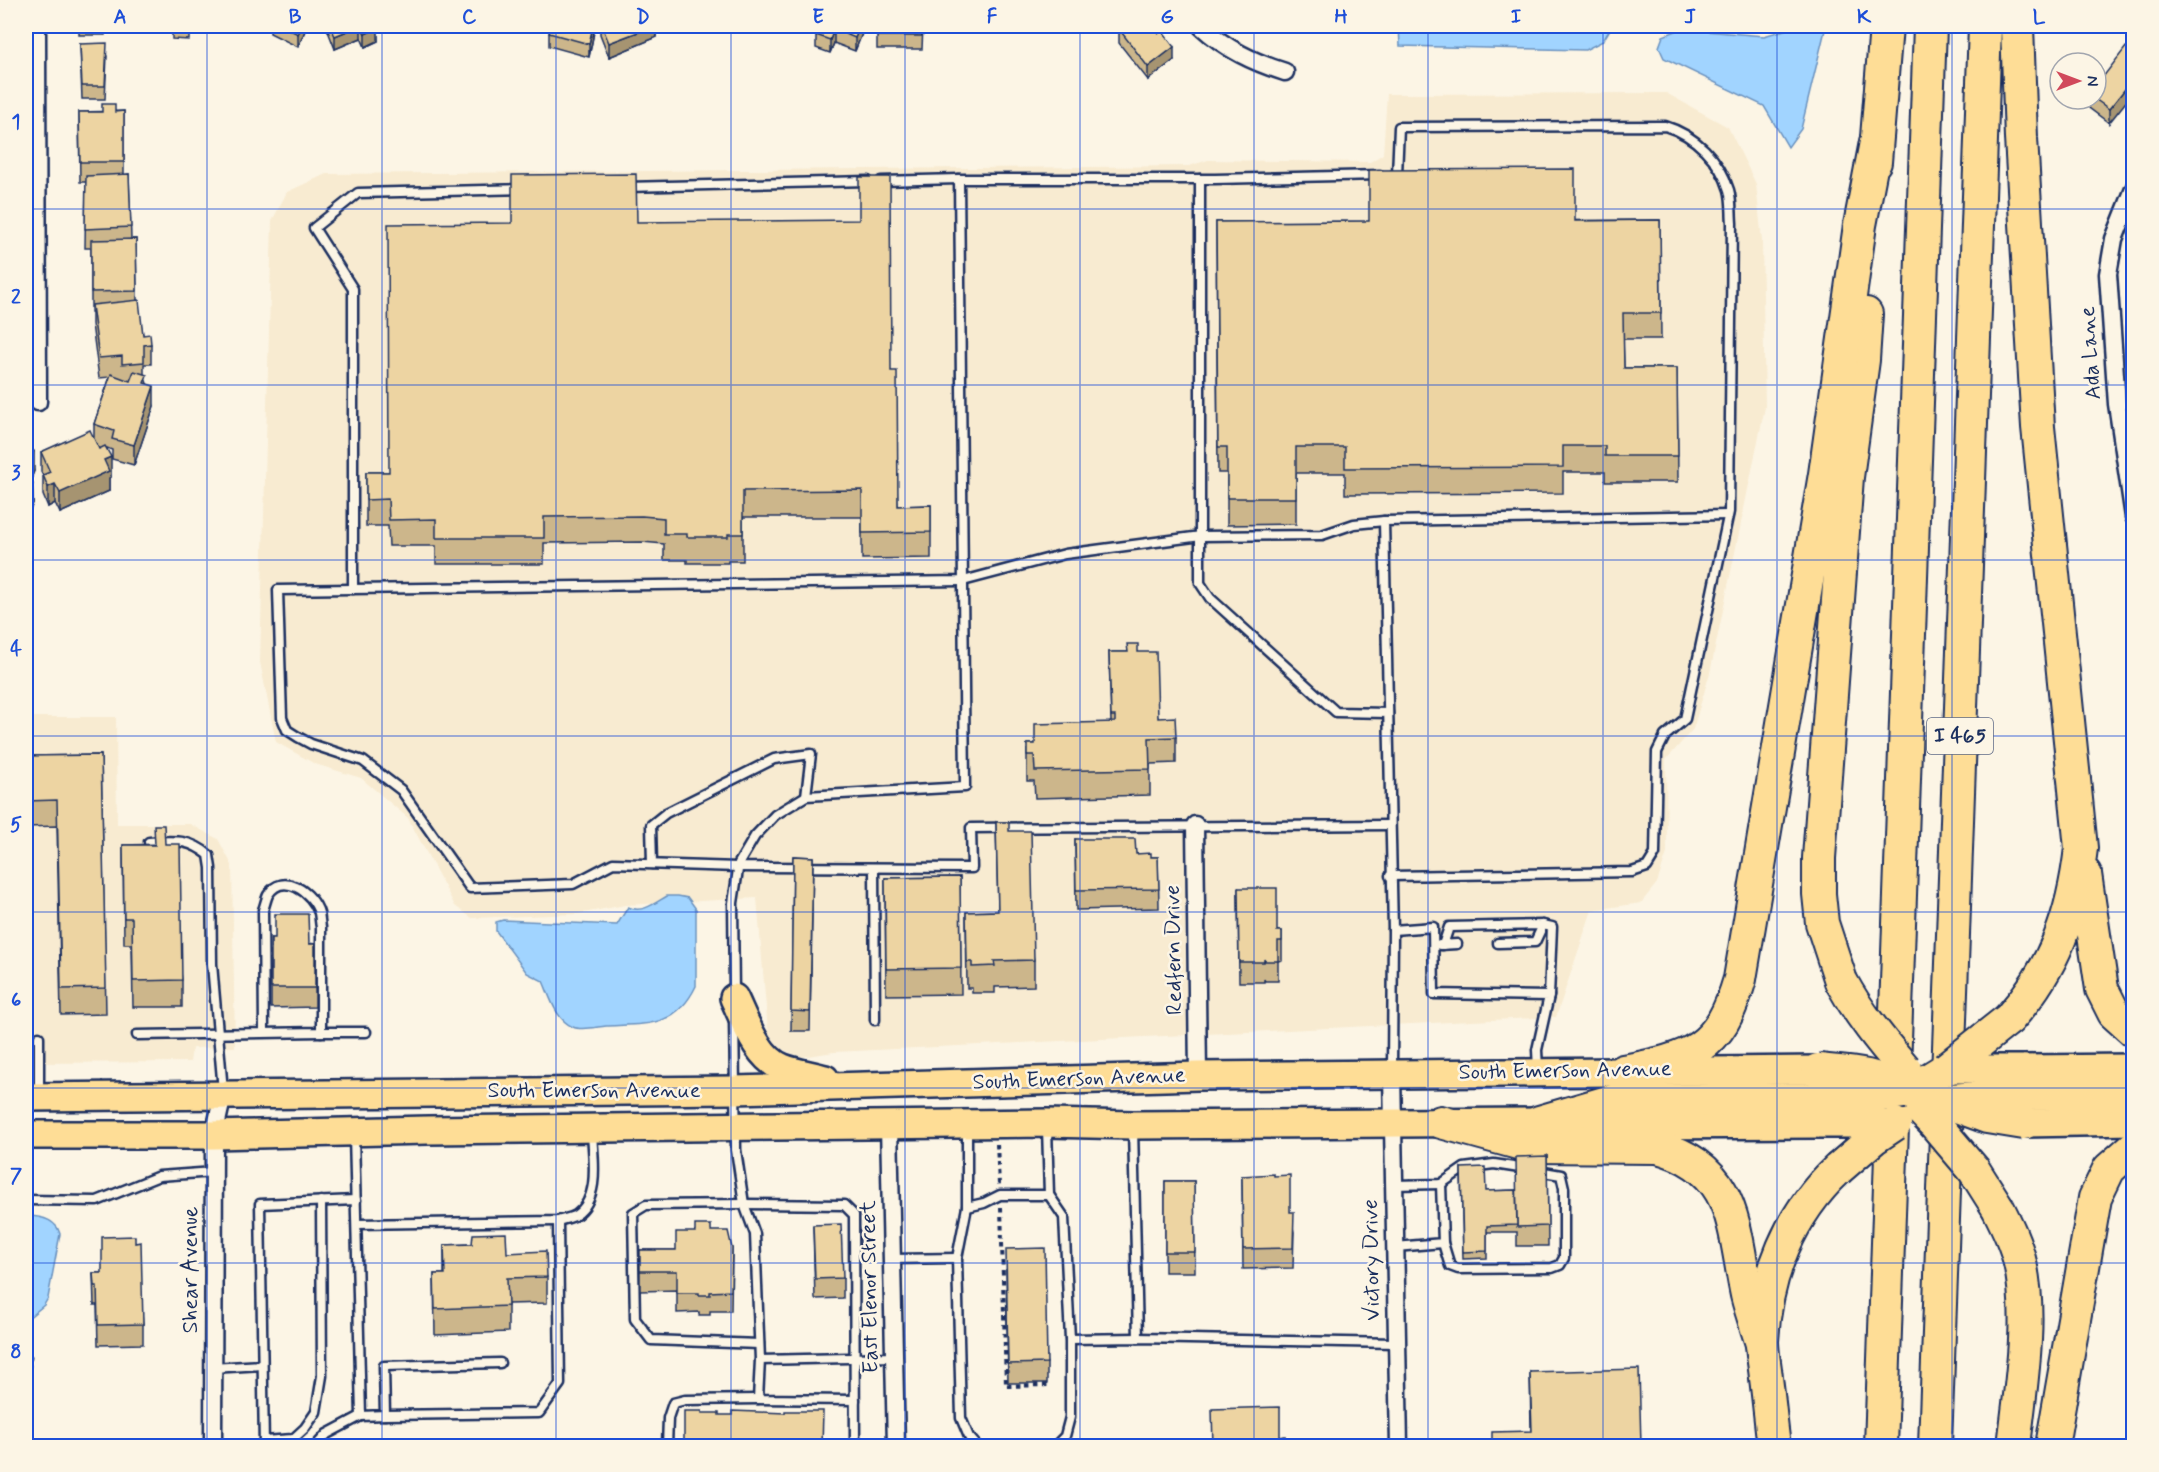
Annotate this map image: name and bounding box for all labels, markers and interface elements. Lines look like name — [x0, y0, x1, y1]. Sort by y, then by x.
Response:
text: A — [113, 4, 127, 31]
text: B — [289, 4, 302, 31]
text: C — [462, 4, 477, 31]
text: D — [636, 4, 650, 31]
text: E — [812, 4, 824, 31]
text: F — [987, 4, 998, 31]
text: G — [1160, 4, 1174, 31]
text: H — [1334, 4, 1348, 31]
text: I — [1511, 4, 1521, 31]
text: J — [1684, 4, 1696, 31]
text: K — [1857, 4, 1872, 31]
text: L — [2033, 4, 2046, 31]
north arrow — [2048, 51, 2108, 111]
text: N — [2081, 76, 2102, 86]
text: 1 — [12, 109, 20, 136]
text: 2 — [11, 284, 21, 311]
street label: Ada Lane — [2074, 305, 2108, 401]
text: 3 — [11, 460, 21, 487]
text: 4 — [10, 636, 22, 663]
road number: I 465 — [1927, 718, 1993, 754]
text: 5 — [10, 812, 22, 839]
street label: Redfern Drive — [1159, 885, 1189, 1015]
text: 6 — [11, 987, 21, 1014]
street label: South Emerson Avenue — [1458, 1055, 1672, 1087]
street label: South Emerson Avenue — [972, 1061, 1186, 1097]
street label: South Emerson Avenue — [488, 1077, 701, 1105]
text: 7 — [10, 1163, 22, 1190]
street label: Victory Drive — [1357, 1199, 1387, 1321]
street label: East Elenor Street — [854, 1200, 886, 1374]
street label: Shear Avenue — [177, 1207, 205, 1333]
text: 8 — [10, 1339, 22, 1366]

